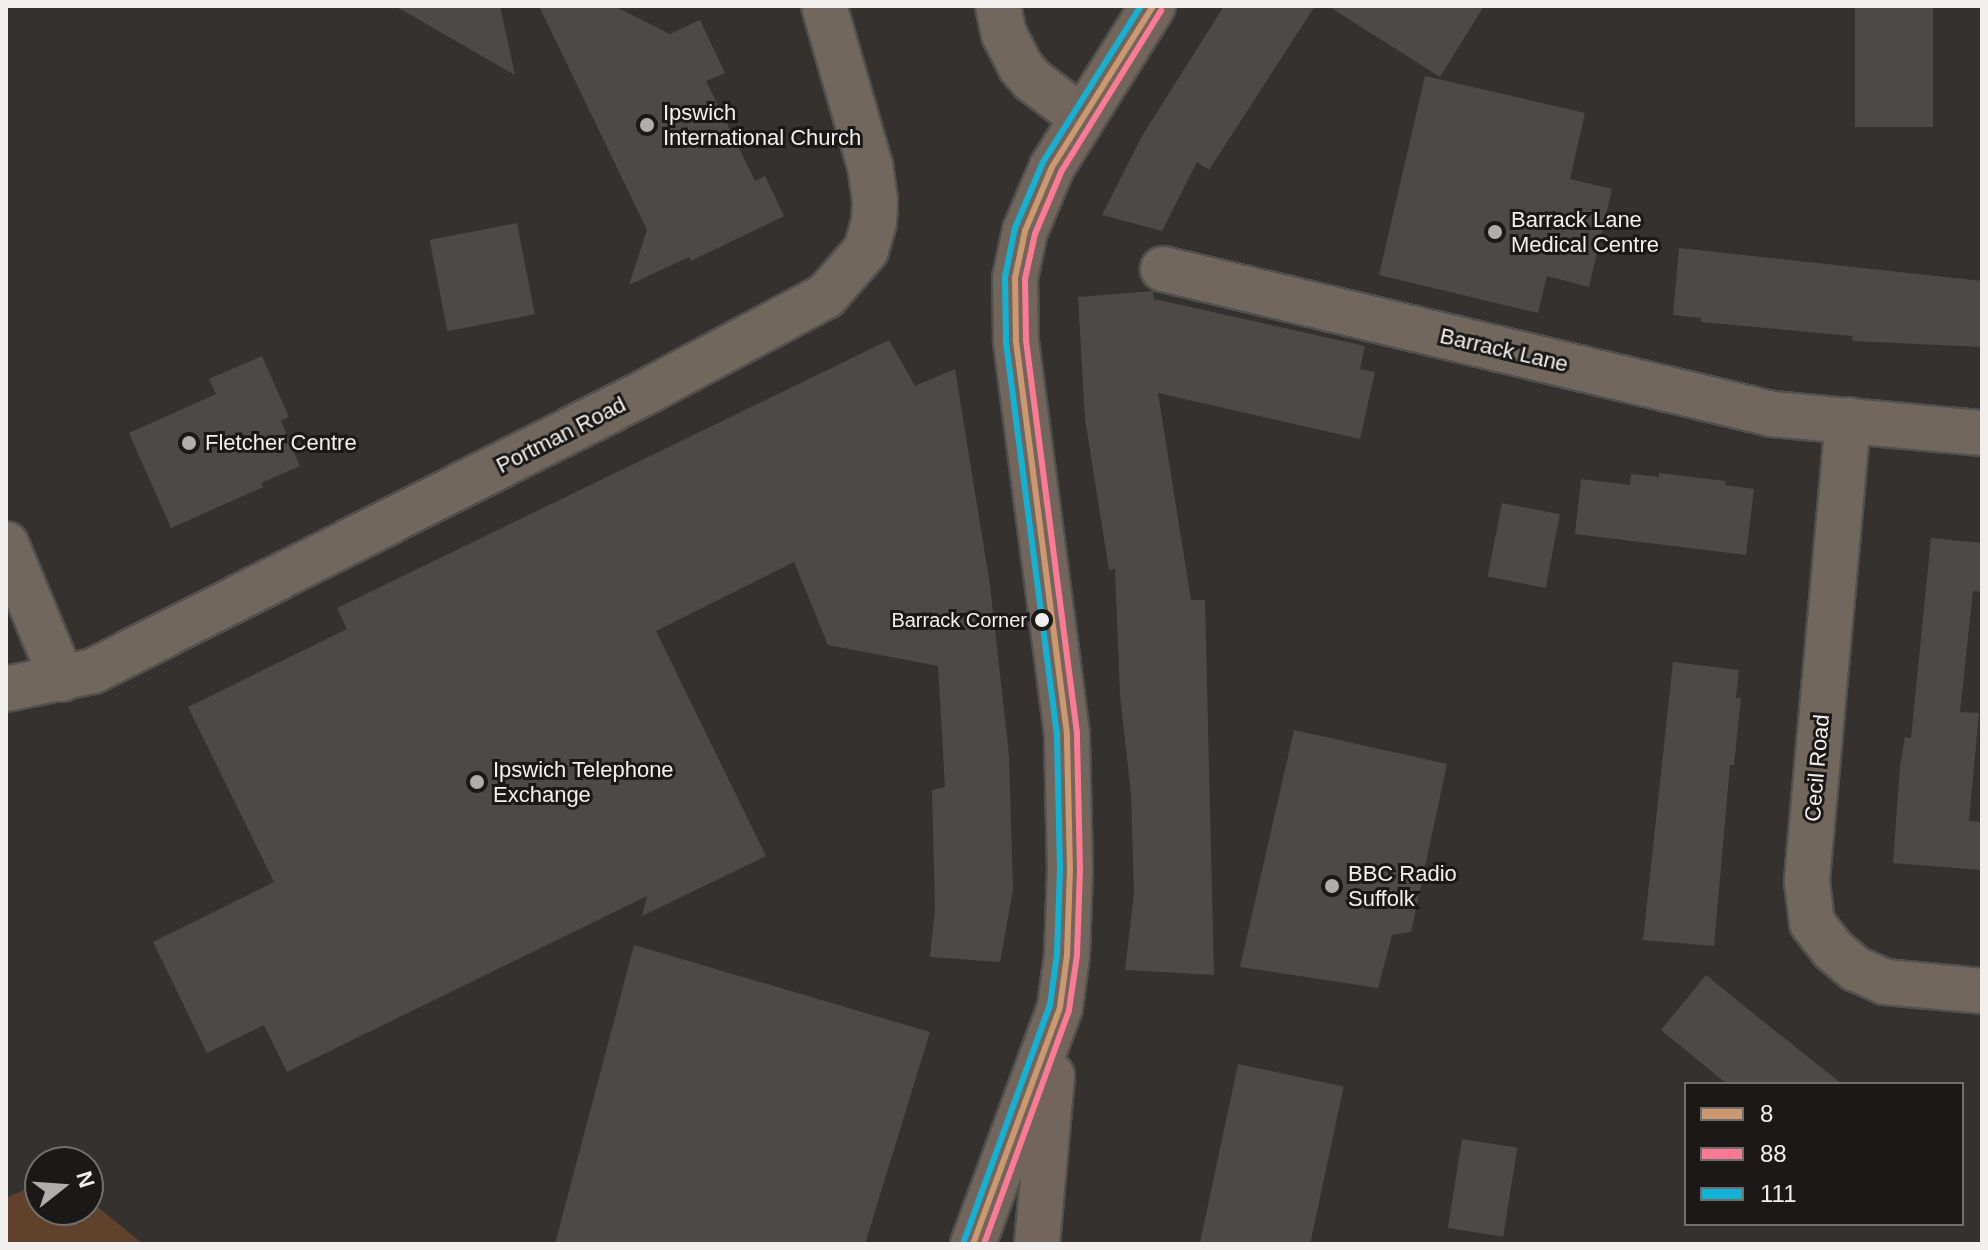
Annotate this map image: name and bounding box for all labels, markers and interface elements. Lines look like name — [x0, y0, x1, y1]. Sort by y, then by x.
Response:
place label: Ipswich International Church — [663, 99, 861, 150]
marker: Ipswich International Church — [638, 116, 656, 134]
place label: Barrack Lane Medical Centre — [1511, 206, 1659, 258]
marker: Barrack Lane Medical Centre — [1486, 223, 1504, 241]
street label: Barrack Lane — [1437, 322, 1571, 378]
street label: Portman Road — [492, 391, 630, 479]
place label: Fletcher Centre — [205, 430, 357, 456]
marker: Fletcher Centre — [180, 434, 198, 452]
place label: Barrack Corner — [891, 608, 1027, 632]
marker: Barrack Corner — [1034, 612, 1050, 628]
street label: Cecil Road — [1799, 713, 1835, 823]
place label: Ipswich Telephone Exchange — [493, 756, 674, 808]
marker: Ipswich Telephone Exchange — [468, 773, 486, 791]
place label: BBC Radio Suffolk — [1348, 860, 1457, 912]
marker: BBC Radio Suffolk — [1323, 877, 1341, 895]
legend — [1684, 1082, 1964, 1226]
text: 8 — [1760, 1100, 1773, 1127]
text: 88 — [1760, 1140, 1787, 1167]
north arrow — [24, 1146, 104, 1226]
text: N — [71, 1168, 100, 1191]
text: 111 — [1760, 1180, 1796, 1207]

